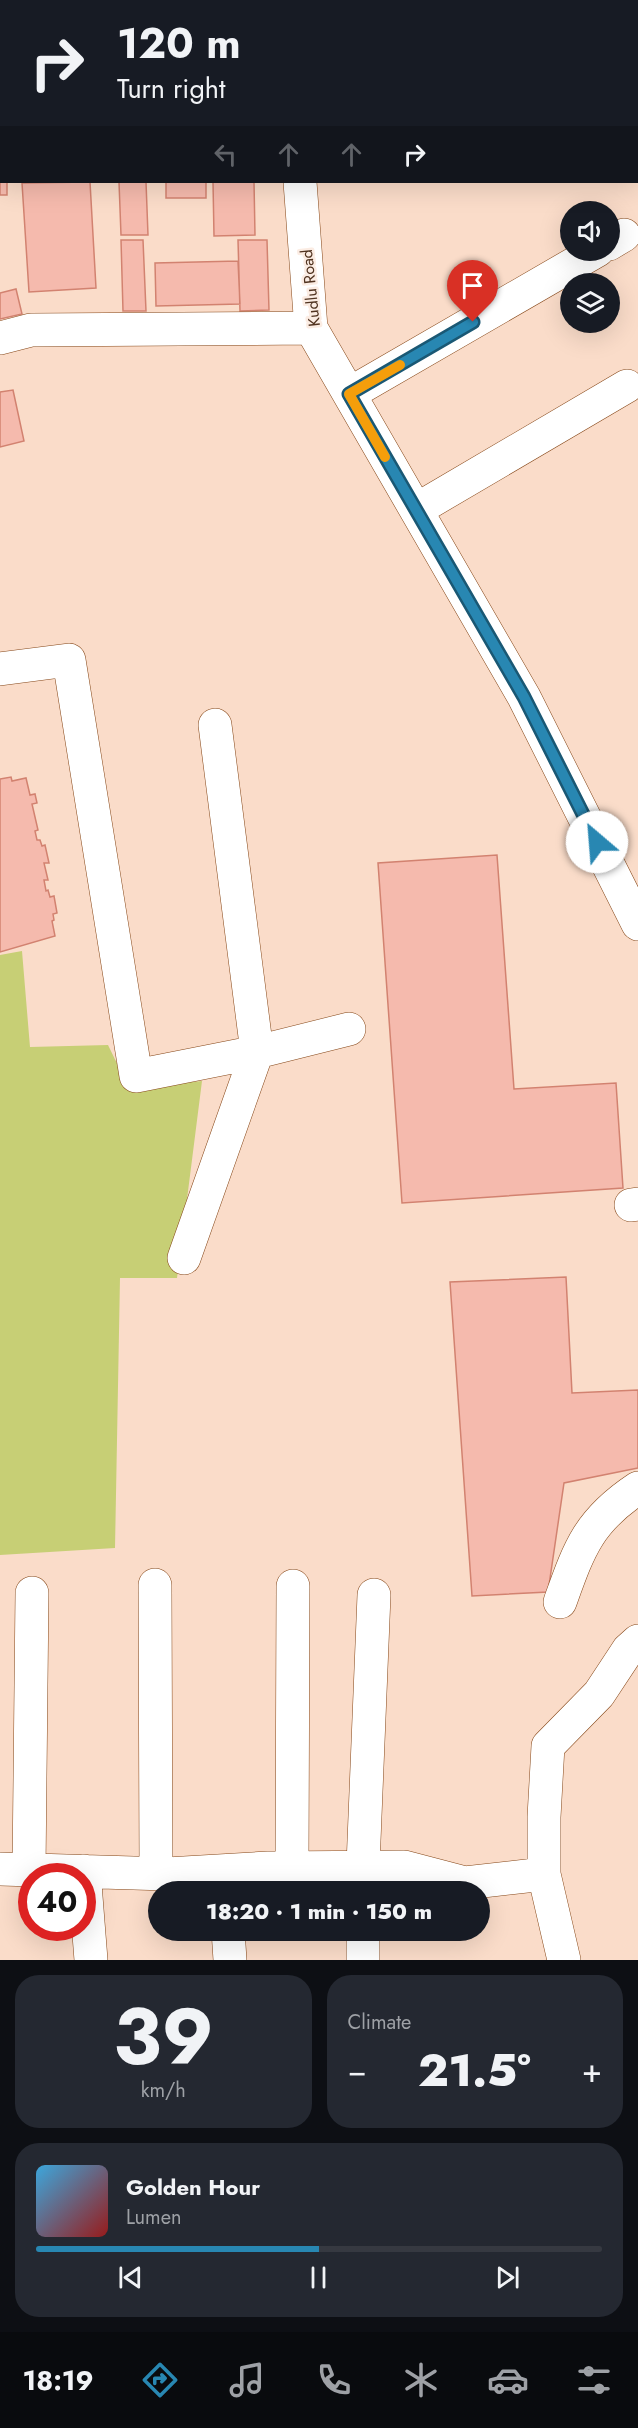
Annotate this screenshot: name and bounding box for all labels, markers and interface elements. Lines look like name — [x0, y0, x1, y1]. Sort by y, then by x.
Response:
text: 120 m — [117, 13, 241, 74]
icon: right — [18, 24, 96, 102]
text: Turn right — [117, 69, 225, 108]
icon: left — [209, 138, 242, 171]
icon: ahead — [272, 138, 305, 171]
icon: ahead — [335, 138, 368, 171]
icon: right — [398, 138, 431, 171]
map controls — [560, 201, 620, 333]
button: sound — [560, 201, 620, 261]
street label: Kudlu Road — [295, 248, 326, 328]
pin — [447, 260, 498, 322]
icon: arrive — [456, 269, 489, 302]
button: layers — [560, 273, 620, 333]
position arrow — [565, 810, 629, 874]
speed limit sign: 40 — [18, 1863, 96, 1941]
text: 18:20 · 1 min · 150 m — [206, 1895, 432, 1927]
text: 39 — [113, 1981, 214, 2093]
text: Climate — [348, 2008, 411, 2037]
text: 21.5° — [418, 2038, 531, 2103]
text: − — [348, 2047, 367, 2094]
text: + — [582, 2047, 602, 2094]
text: km/h — [141, 2076, 186, 2105]
text: Golden Hour — [126, 2171, 260, 2203]
text: Lumen — [126, 2203, 182, 2232]
icon: previous — [114, 2261, 147, 2294]
icon: pause — [302, 2261, 335, 2294]
icon: next — [491, 2261, 524, 2294]
icon: directions — [139, 2359, 181, 2401]
icon: music — [226, 2359, 268, 2401]
icon: phone — [313, 2359, 355, 2401]
icon: climate — [400, 2359, 442, 2401]
icon: car — [487, 2359, 529, 2401]
icon: filters — [573, 2359, 615, 2401]
text: 18:19 — [22, 2361, 94, 2400]

